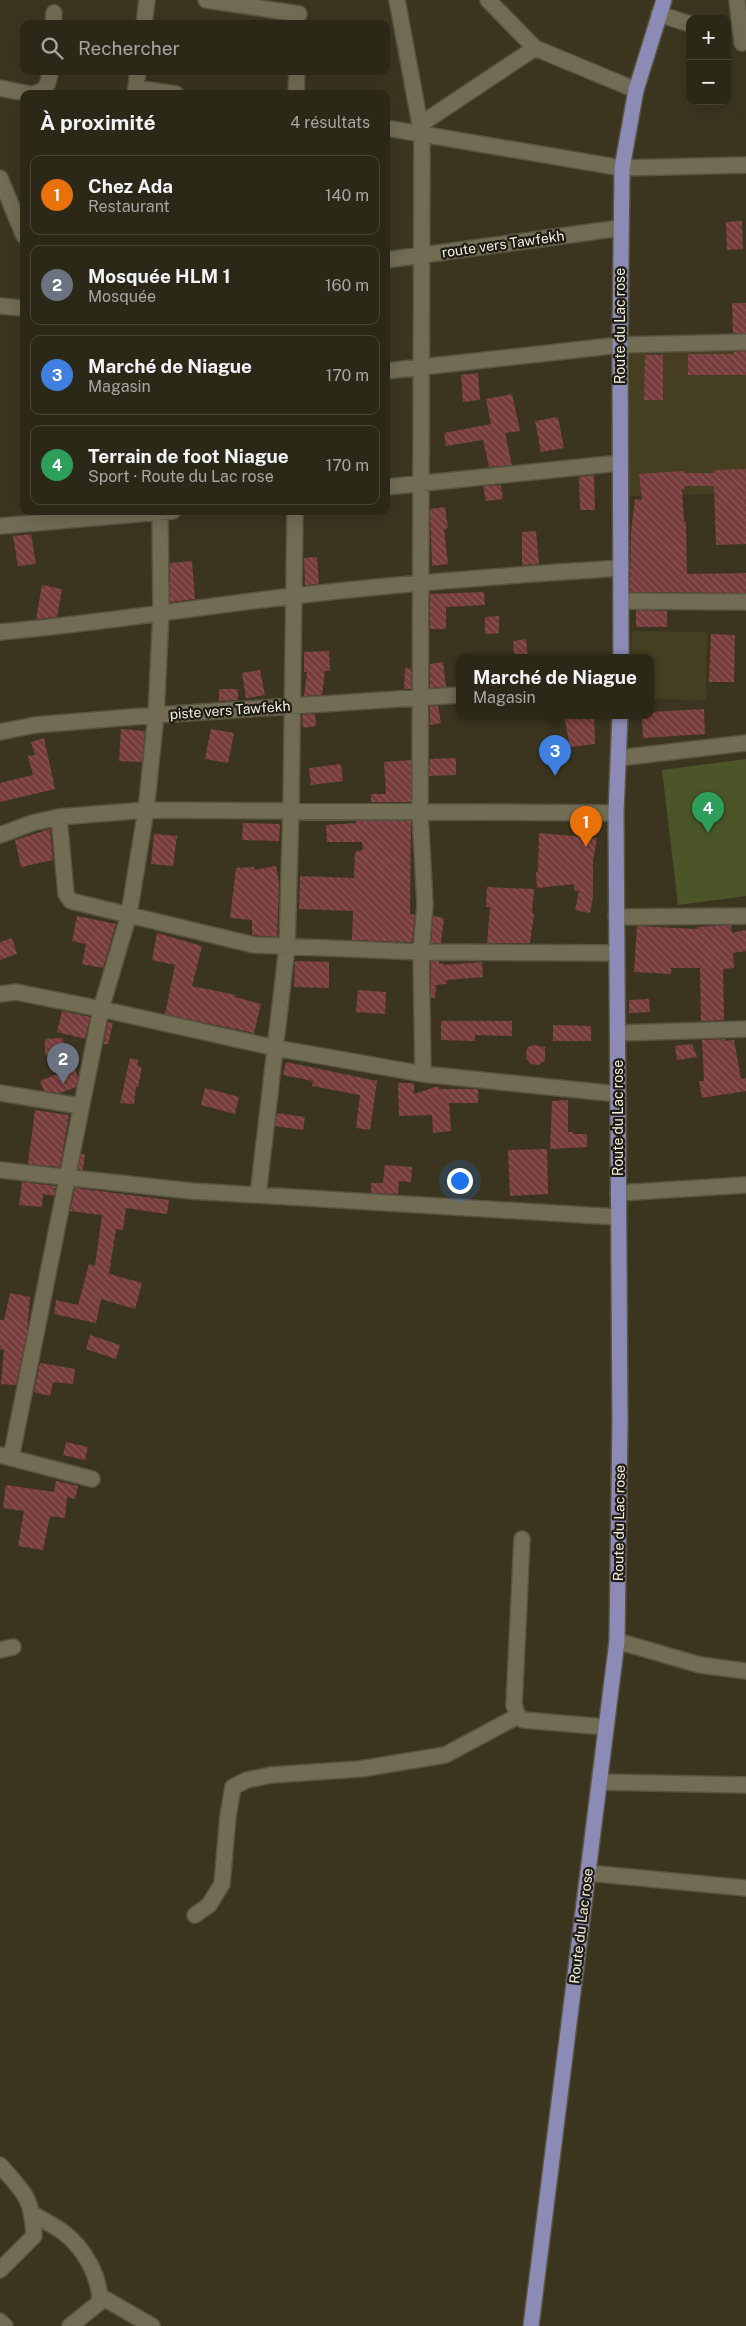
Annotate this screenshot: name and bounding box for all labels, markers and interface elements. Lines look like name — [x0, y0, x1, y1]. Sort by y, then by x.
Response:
map controls — [686, 15, 731, 105]
button: + — [686, 15, 731, 60]
search box — [20, 20, 390, 75]
icon: search — [38, 34, 66, 62]
text: Rechercher — [78, 37, 180, 59]
button: − — [686, 60, 731, 105]
text: À proximité — [40, 110, 156, 135]
text: 4 résultats — [290, 113, 370, 132]
text: Chez Ada — [88, 175, 173, 197]
text: 1 — [54, 186, 60, 205]
text: 140 m — [325, 186, 369, 205]
text: Restaurant — [88, 197, 170, 216]
street label: route vers Tawfekh — [441, 227, 565, 261]
text: Mosquée HLM 1 — [88, 265, 231, 287]
street label: Route du Lac rose — [612, 268, 628, 384]
text: 2 — [52, 276, 62, 295]
text: 160 m — [325, 276, 369, 295]
text: Mosquée — [88, 287, 156, 306]
text: Marché de Niague — [88, 355, 252, 377]
text: 3 — [52, 366, 62, 385]
text: 170 m — [326, 366, 369, 385]
text: Magasin — [88, 377, 151, 396]
text: Terrain de foot Niague — [88, 445, 289, 467]
text: 4 — [52, 456, 62, 475]
text: 170 m — [326, 456, 369, 475]
text: Sport · Route du Lac rose — [88, 467, 274, 486]
popup — [456, 654, 654, 719]
text: Marché de Niague — [473, 666, 637, 688]
text: Magasin — [473, 688, 536, 707]
street label: piste vers Tawfekh — [169, 698, 291, 722]
pin: 3 — [539, 735, 571, 776]
pin: 4 — [692, 792, 724, 833]
pin: 1 — [570, 806, 602, 847]
pin: 2 — [47, 1043, 79, 1084]
street label: Route du Lac rose — [610, 1060, 626, 1176]
your location — [447, 1168, 473, 1194]
street label: Route du Lac rose — [610, 1465, 628, 1581]
street label: Route du Lac rose — [566, 1867, 596, 1985]

